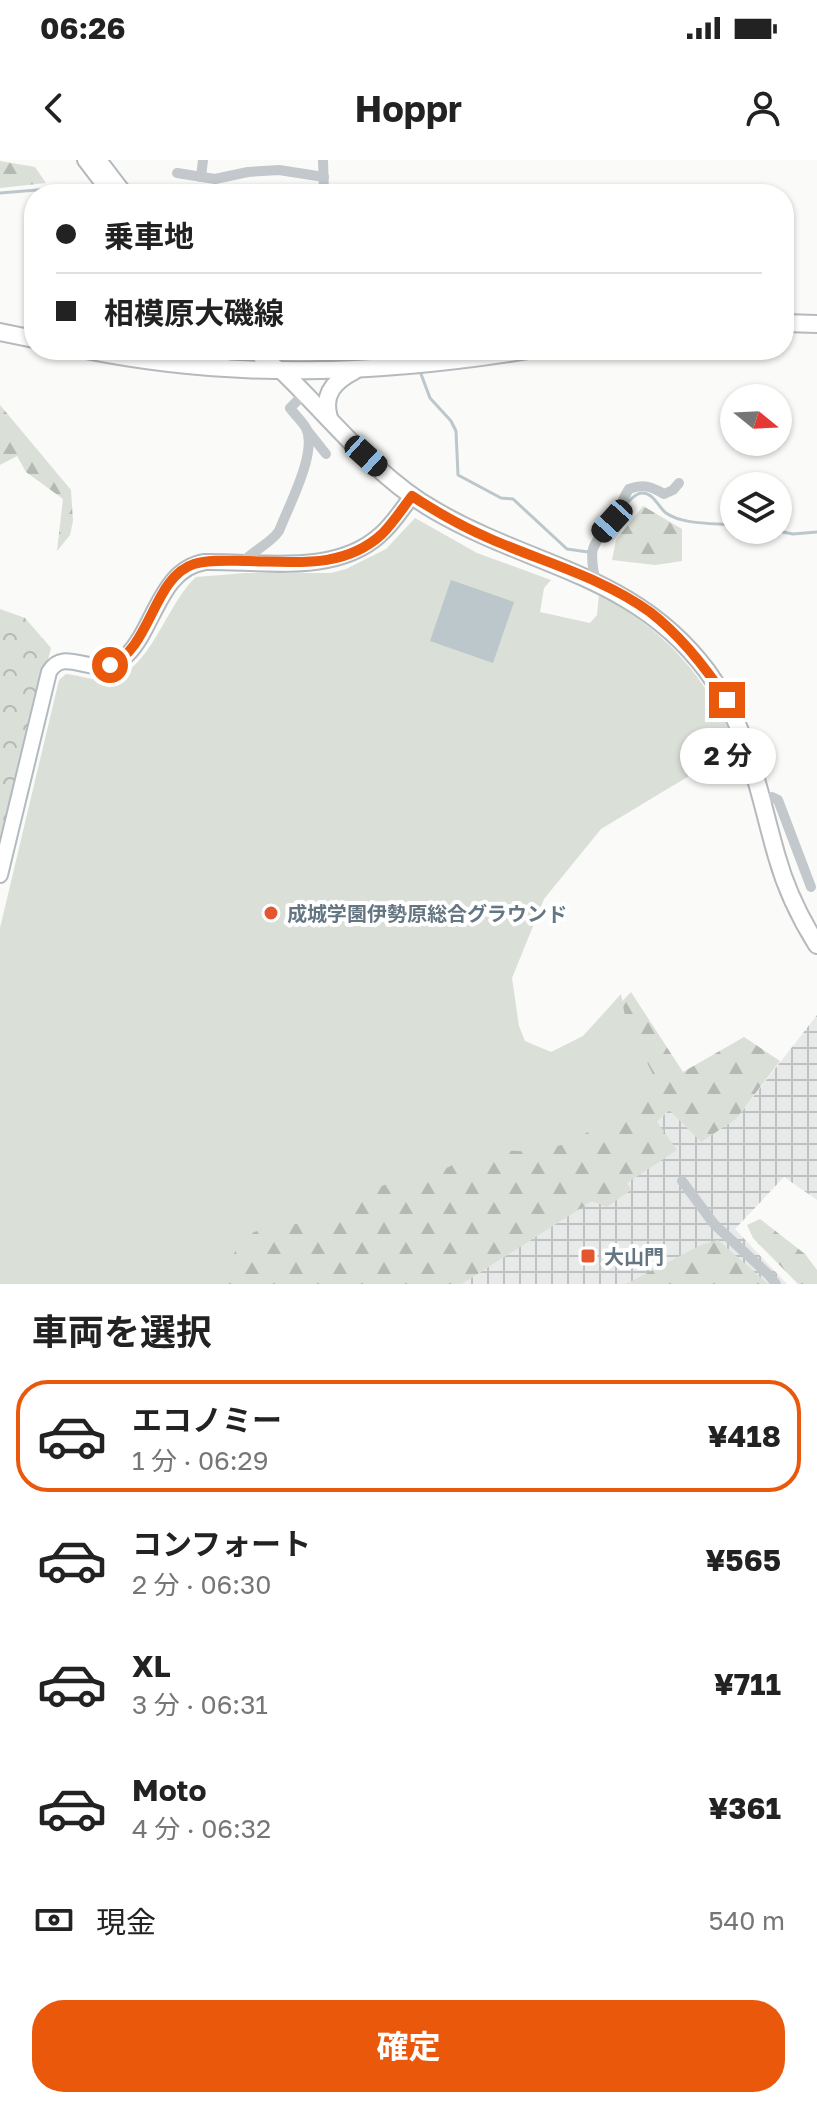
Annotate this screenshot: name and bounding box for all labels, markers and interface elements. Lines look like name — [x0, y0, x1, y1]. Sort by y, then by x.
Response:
text: 06:26 — [40, 10, 126, 46]
icon: back — [32, 86, 76, 130]
icon: person — [741, 86, 785, 130]
text: Hoppr — [355, 87, 462, 130]
text: 乗車地 — [104, 218, 194, 254]
text: 相模原大磯線 — [104, 295, 284, 331]
north arrow — [720, 384, 792, 456]
map controls — [720, 384, 792, 544]
car — [340, 431, 392, 481]
button: layers — [720, 472, 792, 544]
car — [587, 495, 637, 547]
route start — [92, 647, 128, 683]
route end — [709, 682, 745, 718]
callout: 2 分 — [679, 728, 775, 784]
text: 2 分 — [704, 740, 752, 771]
place label: 成城学園伊勢原総合グラウンド — [287, 901, 567, 925]
marker: 成城学園伊勢原総合グラウンド — [262, 904, 280, 922]
place label: 大山門 — [604, 1244, 664, 1268]
marker: 大山門 — [579, 1247, 597, 1265]
text: 車両を選択 — [32, 1310, 212, 1353]
icon: car — [36, 1400, 108, 1472]
text: エコノミー — [132, 1402, 282, 1438]
text: ¥418 — [708, 1418, 781, 1454]
text: 1 分 · 06:29 — [132, 1445, 268, 1476]
icon: car — [36, 1524, 108, 1596]
text: コンフォート — [132, 1526, 311, 1562]
text: ¥565 — [706, 1542, 781, 1578]
text: 2 分 · 06:30 — [132, 1569, 271, 1600]
icon: car — [36, 1648, 108, 1720]
text: XL — [132, 1648, 171, 1684]
text: ¥711 — [714, 1666, 781, 1702]
text: 3 分 · 06:31 — [132, 1689, 268, 1720]
icon: car — [36, 1772, 108, 1844]
text: Moto — [132, 1772, 207, 1808]
text: ¥361 — [708, 1790, 781, 1826]
text: 4 分 · 06:32 — [132, 1813, 271, 1844]
icon: cash — [32, 1898, 76, 1942]
text: 現金 — [96, 1904, 156, 1940]
text: 540 m — [708, 1905, 785, 1936]
button: 確定 — [32, 2000, 785, 2092]

